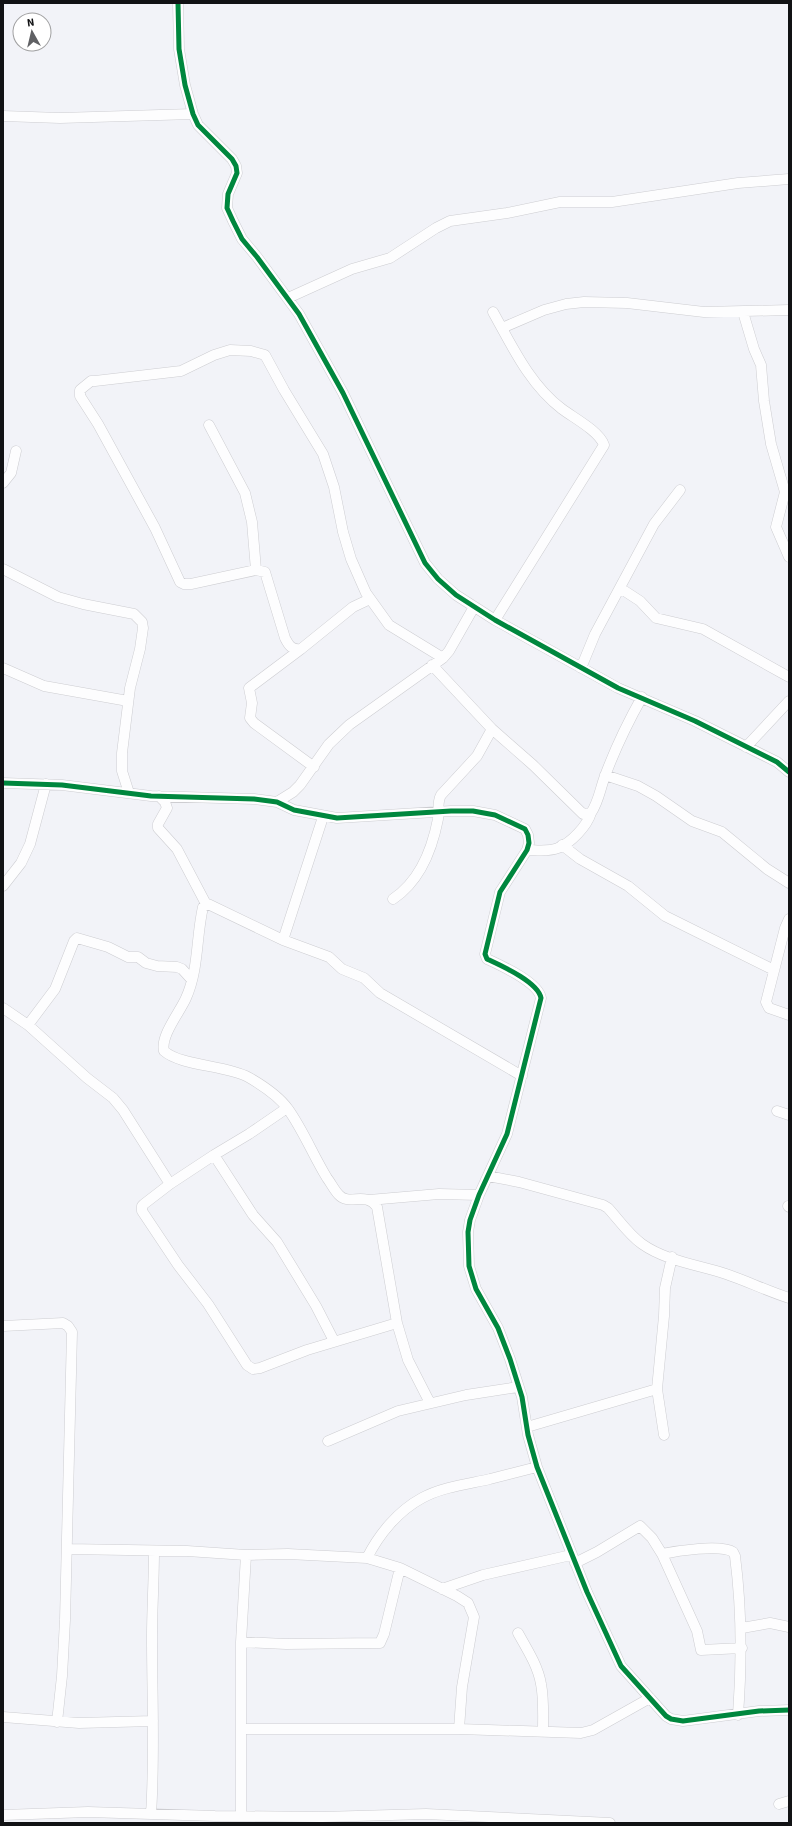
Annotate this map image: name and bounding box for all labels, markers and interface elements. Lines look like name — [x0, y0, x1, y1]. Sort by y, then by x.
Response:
north arrow — [12, 12, 52, 52]
text: N — [26, 15, 35, 31]

